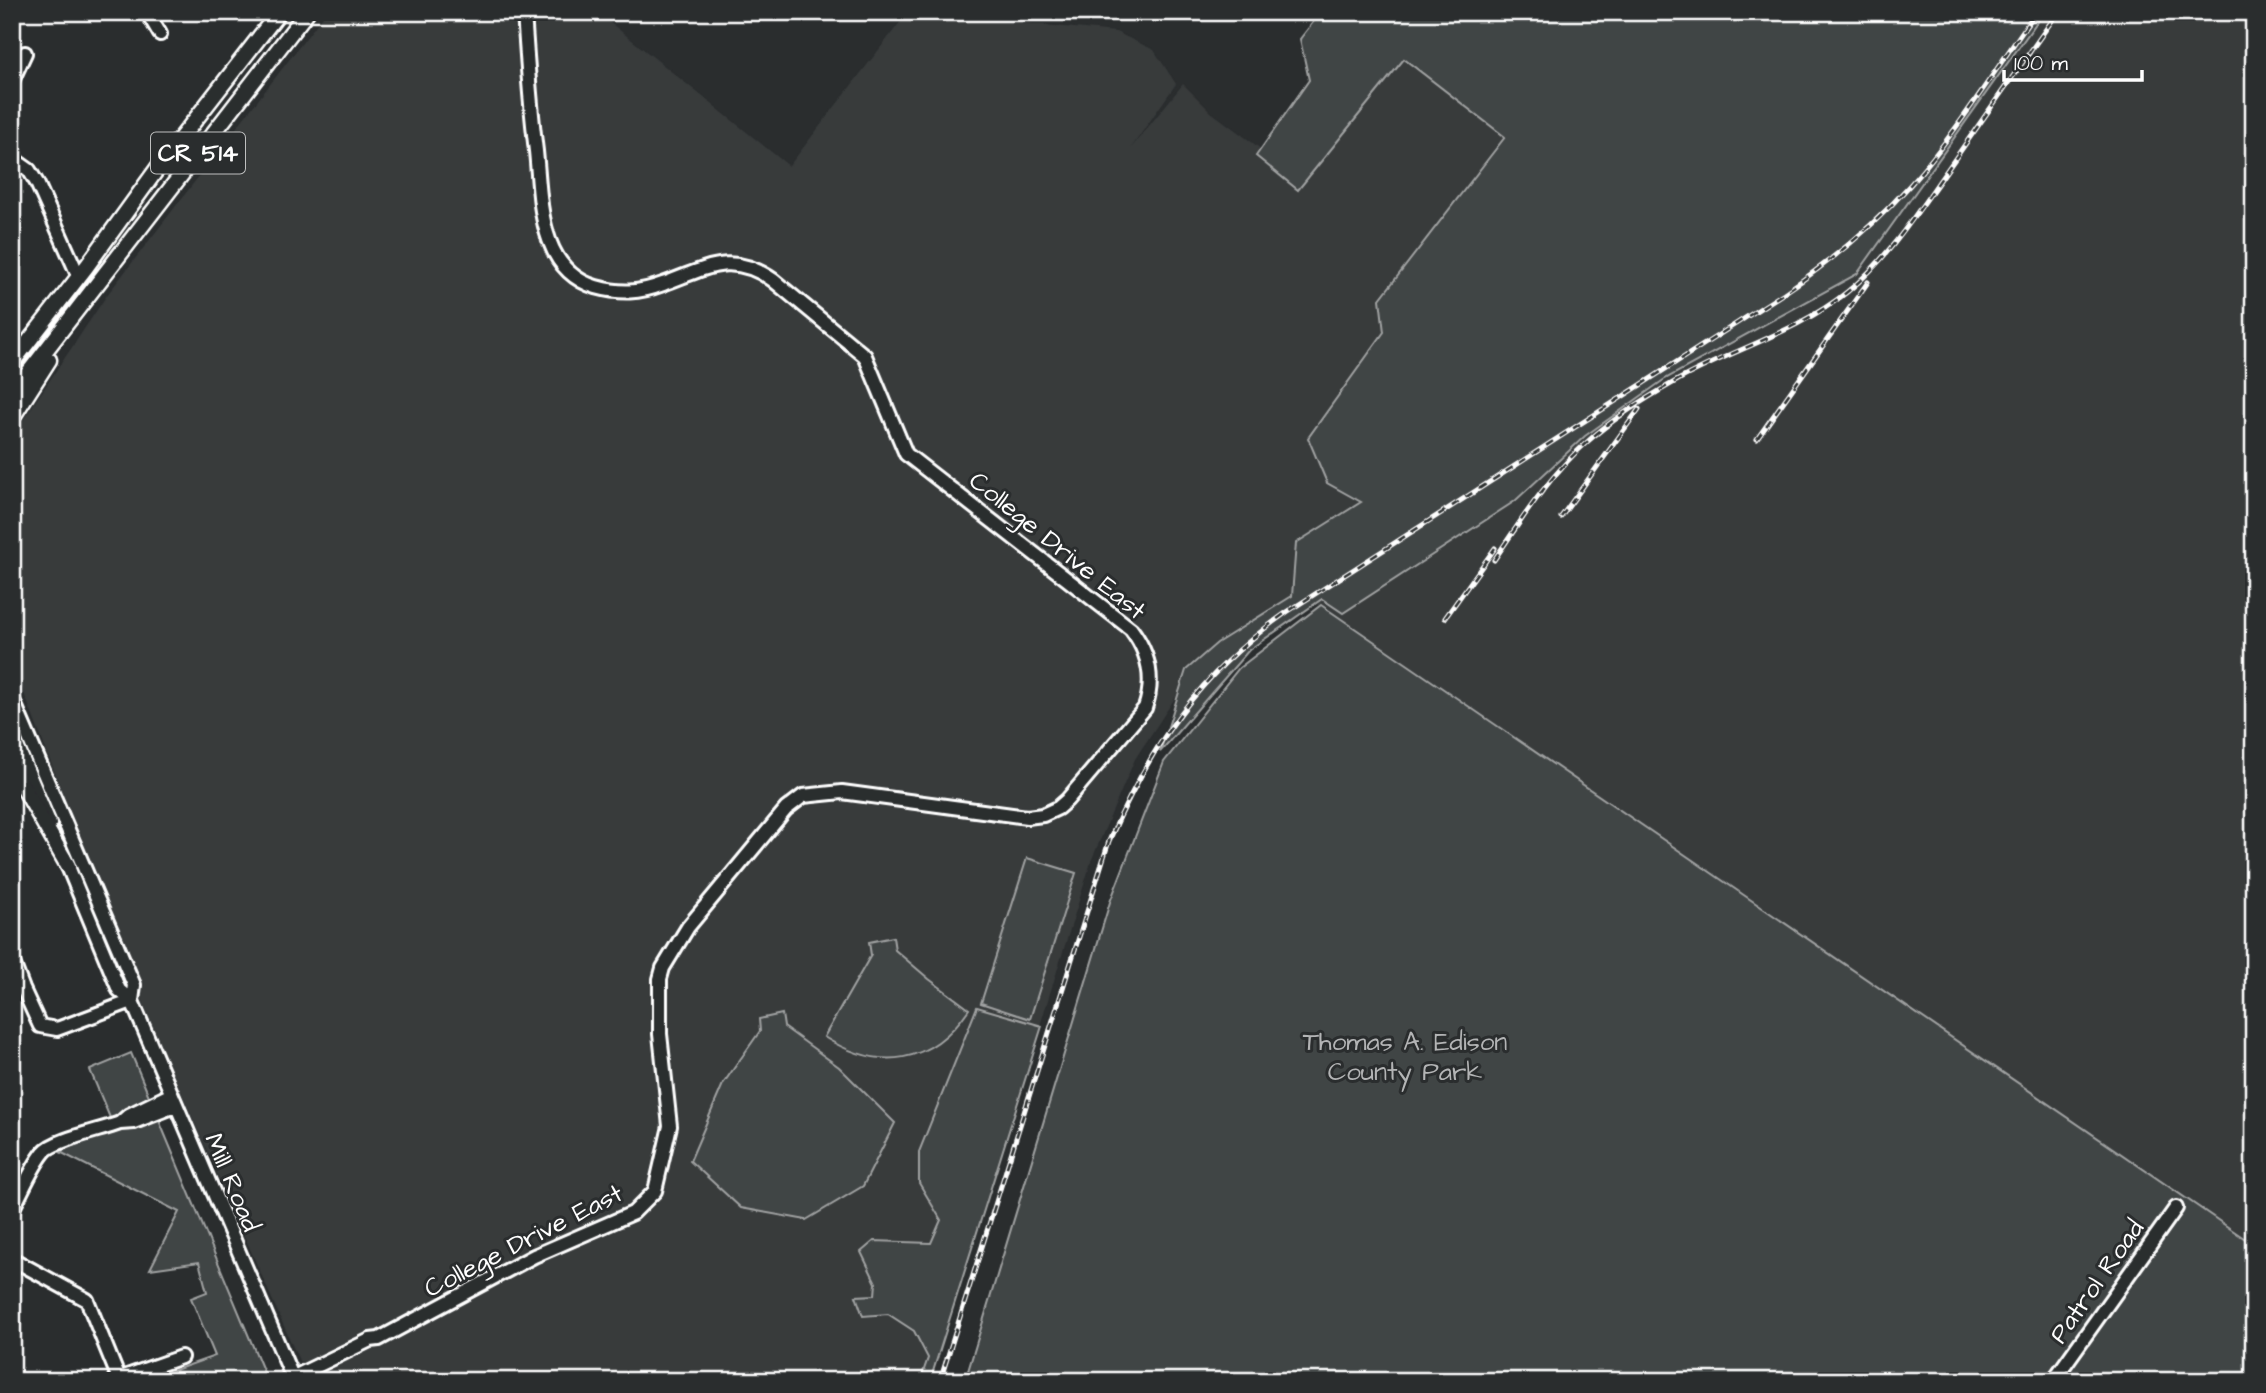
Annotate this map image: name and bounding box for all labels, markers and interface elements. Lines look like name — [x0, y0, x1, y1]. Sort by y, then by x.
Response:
scale bar — [2004, 38, 2142, 82]
text: 100 m — [2014, 49, 2069, 78]
road number: CR 514 — [151, 132, 245, 174]
street label: College Drive East — [960, 463, 1154, 630]
park label: Thomas A. Edison County Park — [1303, 1024, 1507, 1092]
street label: Mill Road — [195, 1128, 269, 1237]
street label: College Drive East — [418, 1175, 630, 1308]
street label: Patrol Road — [2041, 1212, 2153, 1351]

